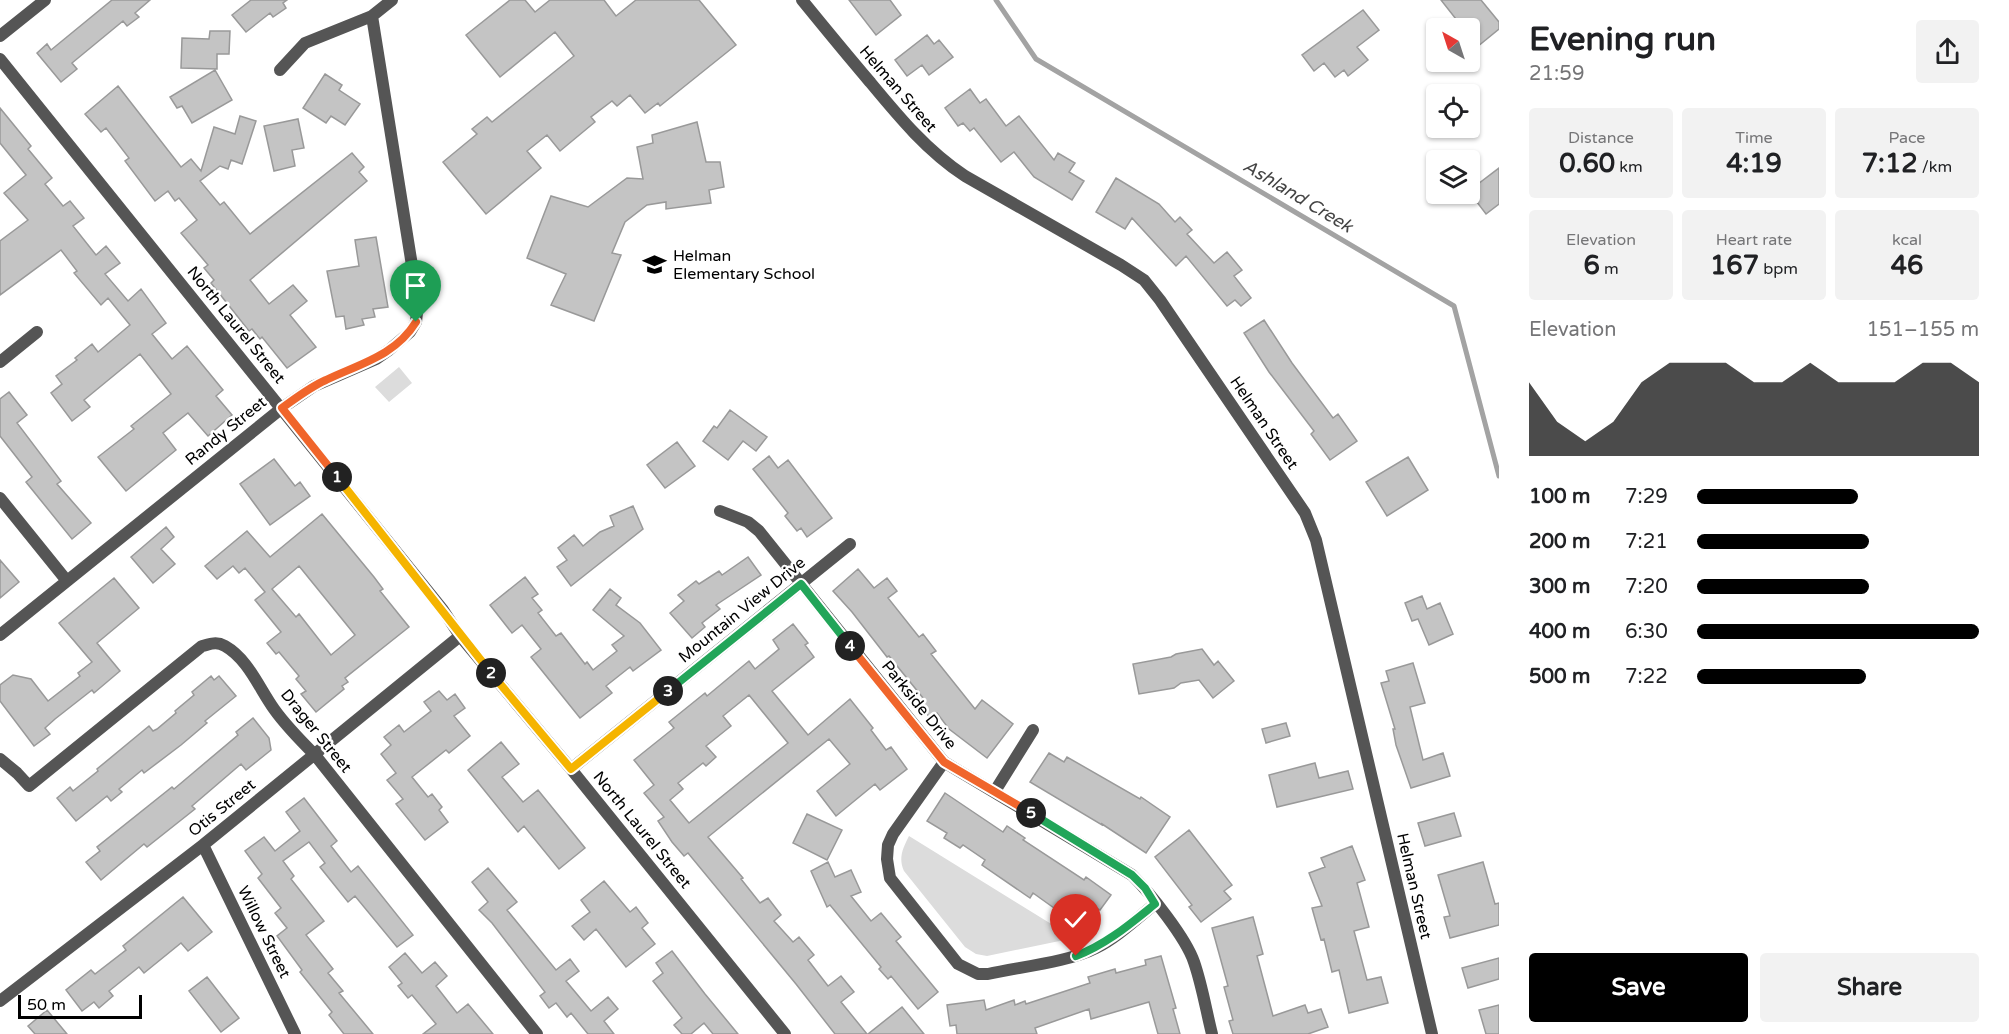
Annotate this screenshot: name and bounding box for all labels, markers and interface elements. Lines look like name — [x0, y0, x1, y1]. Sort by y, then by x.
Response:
north arrow — [1426, 18, 1480, 72]
map controls — [1426, 18, 1480, 204]
text: Evening run — [1529, 20, 1716, 59]
button: share — [1916, 20, 1979, 83]
street label: Helman Street — [855, 42, 941, 136]
text: 21:59 — [1529, 62, 1584, 86]
button: locate — [1426, 84, 1480, 138]
text: Distance — [1568, 128, 1634, 148]
text: Time — [1735, 128, 1773, 148]
text: Pace — [1889, 128, 1925, 148]
text: 0.60 — [1559, 148, 1615, 179]
text: 4:19 — [1726, 148, 1782, 179]
text: 7:12 — [1862, 148, 1918, 179]
button: layers — [1426, 150, 1480, 204]
water label: Ashland Creek — [1239, 155, 1358, 238]
text: km — [1615, 157, 1643, 177]
text: /km — [1918, 157, 1952, 177]
text: Elevation — [1566, 230, 1636, 250]
text: Heart rate — [1716, 230, 1792, 250]
text: kcal — [1892, 230, 1922, 250]
place label: Helman Elementary School — [673, 246, 815, 284]
text: 6 — [1583, 250, 1600, 281]
text: 167 — [1710, 250, 1759, 281]
text: 46 — [1891, 250, 1923, 281]
school or university icon: Helman Elementary School — [642, 252, 668, 278]
text: m — [1600, 259, 1619, 279]
text: bpm — [1759, 259, 1798, 279]
pin — [390, 260, 441, 322]
street label: North Laurel Street — [183, 262, 289, 388]
icon: arrive — [399, 269, 432, 302]
text: Elevation — [1529, 318, 1616, 342]
text: 151–155 m — [1866, 318, 1979, 342]
street label: Helman Street — [1225, 373, 1303, 473]
street label: Randy Street — [181, 392, 271, 470]
pin: 1 — [322, 462, 352, 492]
text: 1 — [332, 467, 342, 487]
text: 100 m — [1529, 485, 1590, 509]
text: 7:29 — [1625, 485, 1668, 509]
text: 200 m — [1529, 530, 1590, 554]
text: 7:21 — [1625, 530, 1668, 554]
street label: Mountain View Drive — [675, 553, 809, 667]
text: 300 m — [1529, 575, 1590, 599]
text: 7:20 — [1625, 575, 1668, 599]
text: 400 m — [1529, 620, 1590, 644]
text: 6:30 — [1625, 620, 1668, 644]
pin: 4 — [835, 631, 865, 661]
text: 4 — [845, 636, 855, 656]
street label: Parkside Drive — [877, 657, 961, 753]
pin: 2 — [476, 658, 506, 688]
text: 2 — [486, 663, 496, 683]
text: 500 m — [1529, 665, 1590, 689]
text: 7:22 — [1625, 665, 1668, 689]
pin: 3 — [653, 676, 683, 706]
text: 3 — [663, 681, 673, 701]
street label: Drager Street — [276, 685, 356, 777]
street label: North Laurel Street — [589, 767, 695, 893]
street label: Otis Street — [184, 775, 260, 841]
pin: 5 — [1016, 798, 1046, 828]
text: 5 — [1026, 803, 1036, 823]
street label: Helman Street — [1392, 831, 1436, 941]
street label: Willow Street — [233, 883, 295, 981]
pin — [1050, 894, 1101, 956]
icon: check — [1059, 903, 1092, 936]
button: Save — [1529, 953, 1748, 1022]
button: Share — [1760, 953, 1979, 1022]
scale bar — [18, 992, 142, 1020]
text: 50 m — [27, 995, 66, 1015]

